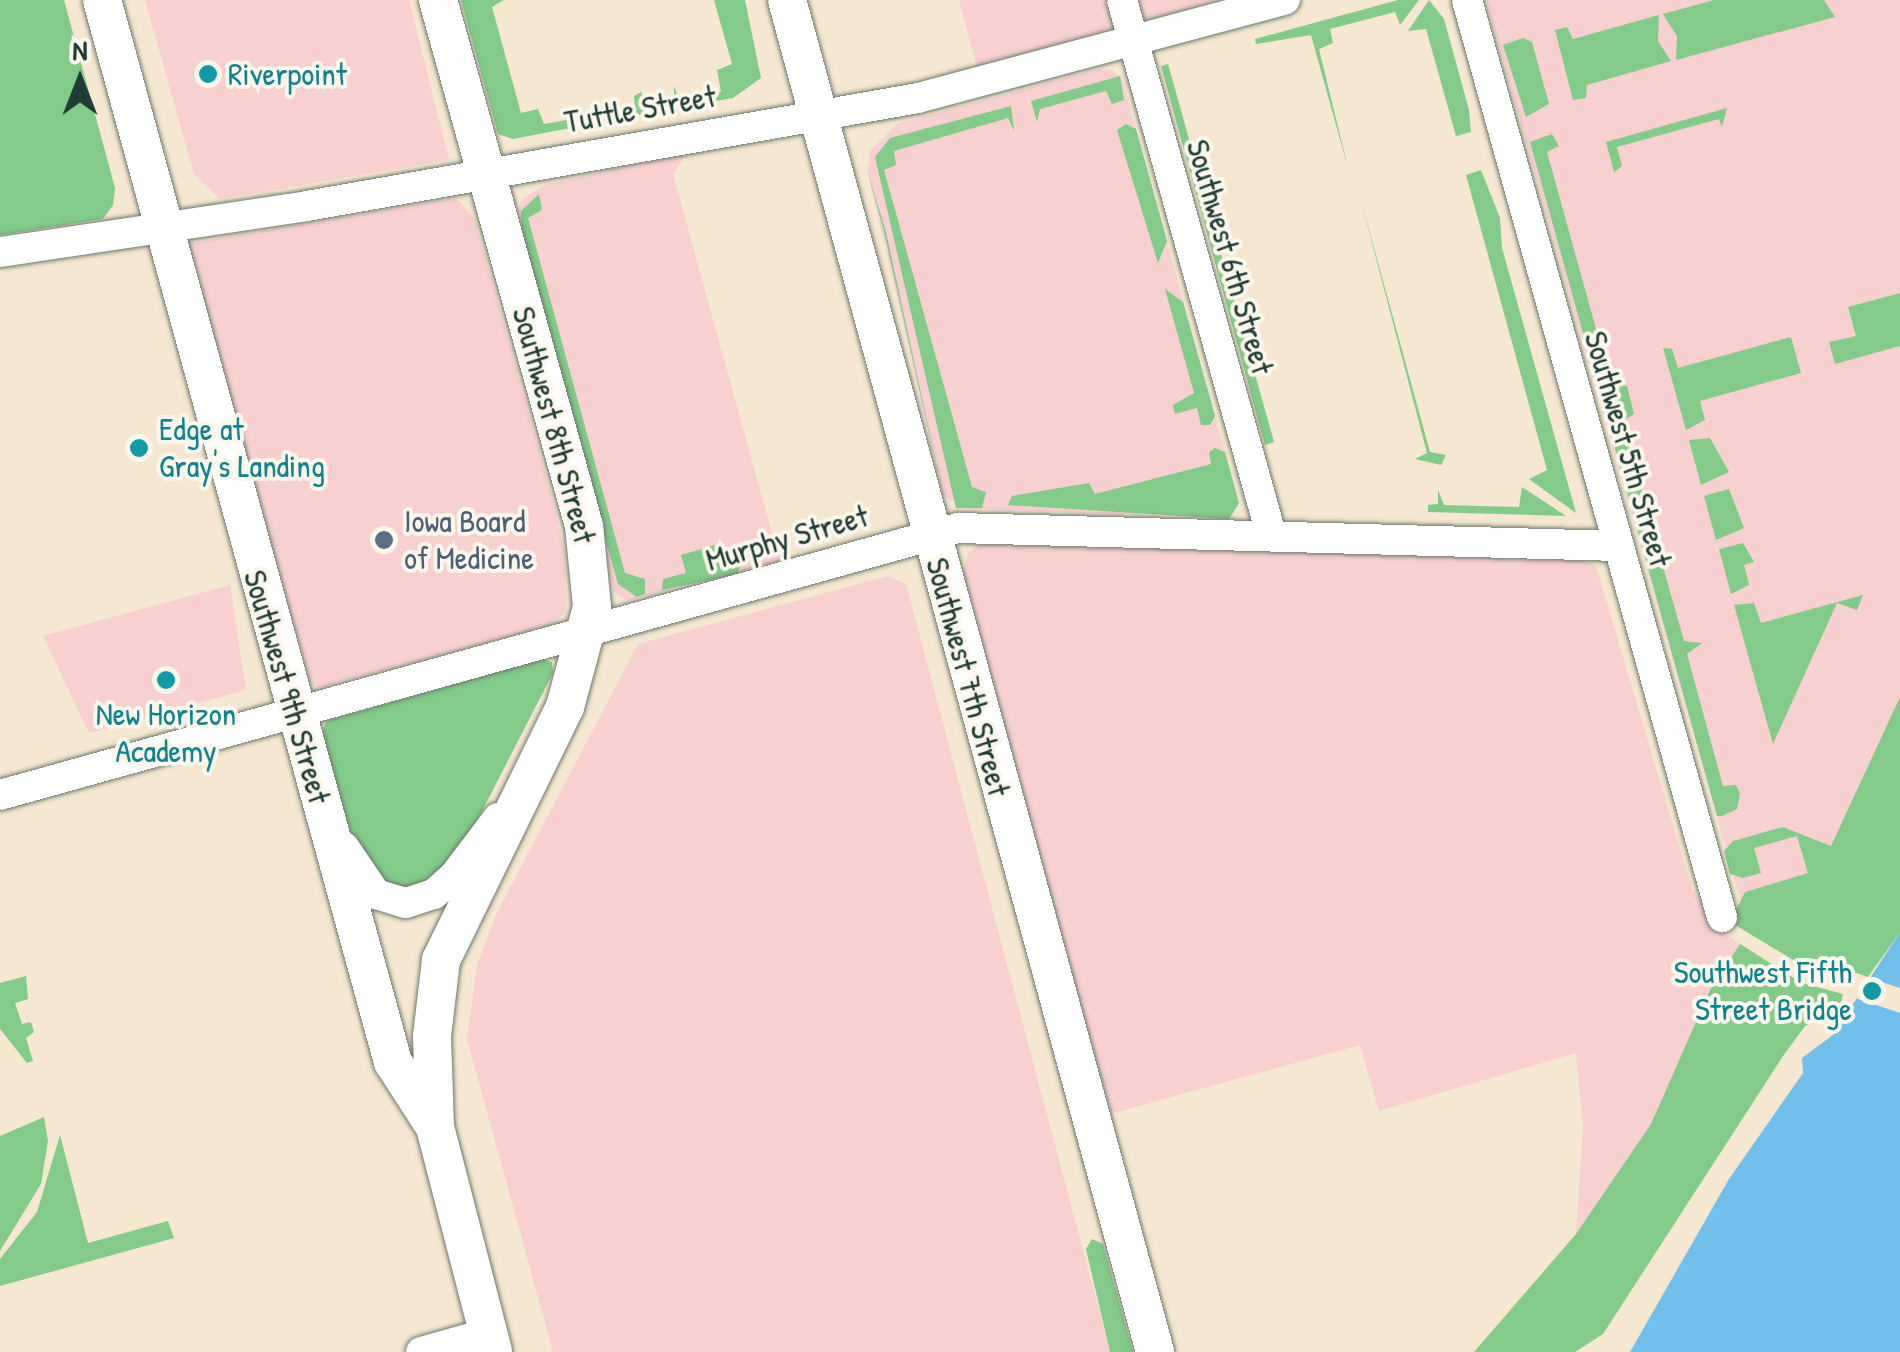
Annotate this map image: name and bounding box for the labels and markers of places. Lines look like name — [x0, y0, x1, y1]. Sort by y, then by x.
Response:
place label: Riverpoint — [228, 55, 347, 93]
marker: Riverpoint — [197, 63, 219, 85]
place label: Edge at Gray's Landing — [159, 411, 325, 486]
marker: Edge at Gray's Landing — [128, 437, 150, 459]
place label: Iowa Board of Medicine — [404, 503, 534, 578]
marker: Iowa Board of Medicine — [373, 529, 395, 551]
marker: New Horizon Academy — [155, 669, 177, 691]
place label: New Horizon Academy — [96, 696, 236, 771]
place label: Southwest Fifth Street Bridge — [1674, 954, 1852, 1029]
marker: Southwest Fifth Street Bridge — [1861, 980, 1883, 1002]

